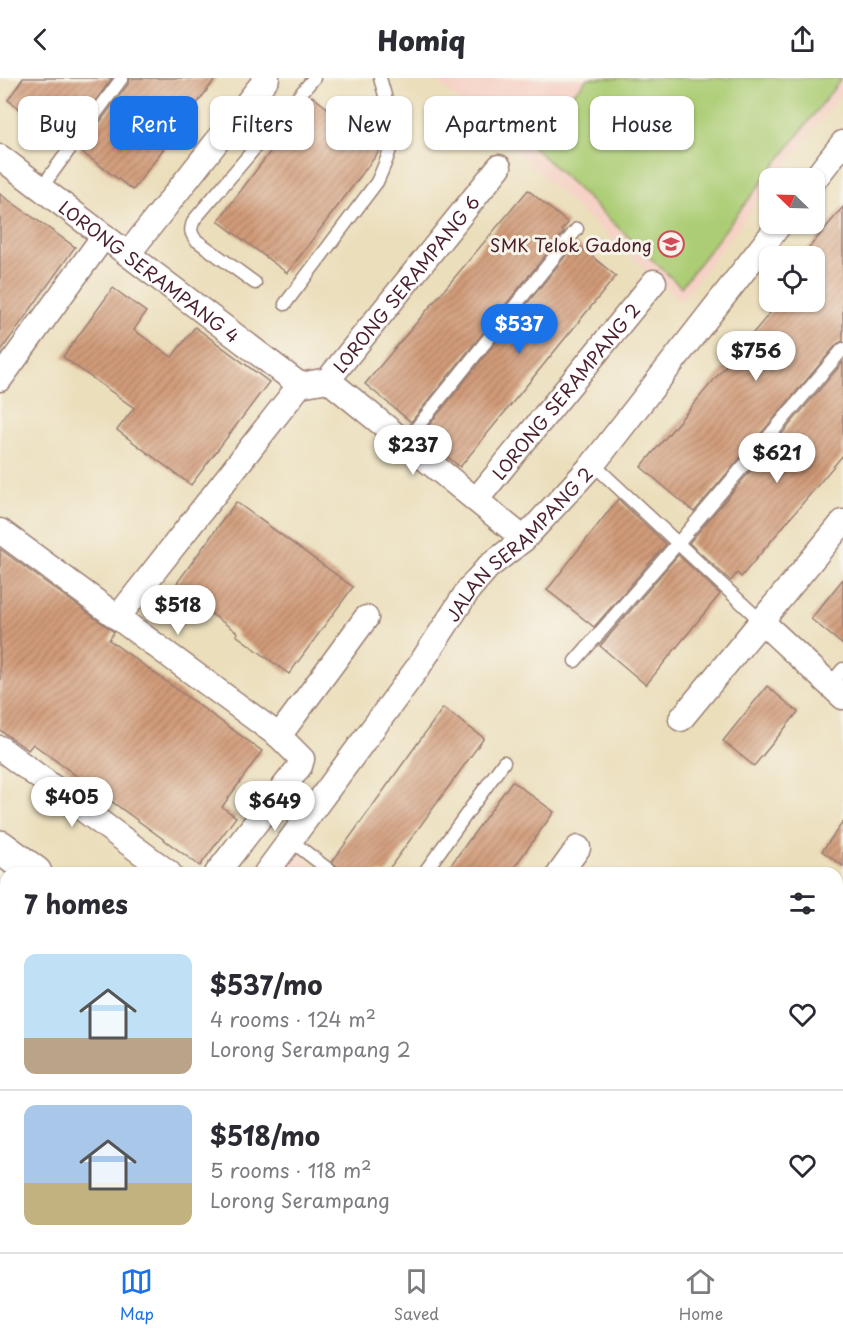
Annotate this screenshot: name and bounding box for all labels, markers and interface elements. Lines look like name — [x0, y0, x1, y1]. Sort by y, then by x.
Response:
text: Homiq — [378, 19, 465, 60]
icon: back — [24, 23, 57, 56]
icon: share — [786, 23, 819, 56]
chip: Buy — [18, 96, 98, 150]
chip: Rent — [110, 96, 198, 150]
chip: Filters — [210, 96, 314, 150]
chip: New — [326, 96, 412, 150]
chip: Apartment — [424, 96, 578, 150]
chip: House — [590, 96, 694, 150]
north arrow — [759, 168, 825, 234]
map controls — [759, 168, 825, 312]
street label: LORONG SERAMPANG 6 — [326, 189, 485, 378]
street label: LORONG SERAMPANG 4 — [54, 193, 246, 348]
school or university icon: SMK Telok Gadong — [656, 229, 686, 259]
place label: SMK Telok Gadong — [490, 231, 652, 258]
button: locate — [759, 246, 825, 312]
street label: LORONG SERAMPANG 2 — [485, 297, 646, 485]
pin: $537 — [483, 304, 555, 355]
text: $537 — [495, 308, 543, 338]
pin: $756 — [720, 331, 792, 382]
text: $756 — [731, 335, 781, 365]
pin: $237 — [377, 425, 449, 476]
text: $237 — [388, 429, 438, 459]
pin: $621 — [741, 433, 813, 484]
text: $621 — [752, 437, 802, 467]
street label: JALAN SERAMPANG 2 — [438, 460, 598, 626]
pin: $518 — [142, 585, 214, 636]
text: $518 — [155, 589, 201, 619]
pin: $405 — [36, 777, 108, 828]
text: $405 — [45, 781, 99, 811]
pin: $649 — [239, 781, 311, 832]
text: $649 — [249, 785, 301, 815]
text: 7 homes — [24, 884, 128, 923]
icon: filters — [786, 887, 819, 920]
text: $537/mo — [210, 965, 322, 1004]
icon: home — [72, 978, 144, 1050]
icon: heart — [786, 998, 819, 1031]
text: 4 rooms · 124 m² — [210, 1004, 376, 1034]
text: Lorong Serampang 2 — [210, 1034, 411, 1064]
text: $518/mo — [210, 1116, 320, 1155]
icon: home — [72, 1129, 144, 1201]
icon: heart — [786, 1149, 819, 1182]
text: 5 rooms · 118 m² — [210, 1155, 372, 1185]
text: Lorong Serampang — [210, 1185, 390, 1215]
tab: Map — [120, 1265, 154, 1325]
tab: Saved — [394, 1265, 439, 1325]
tab: Home — [679, 1265, 723, 1325]

